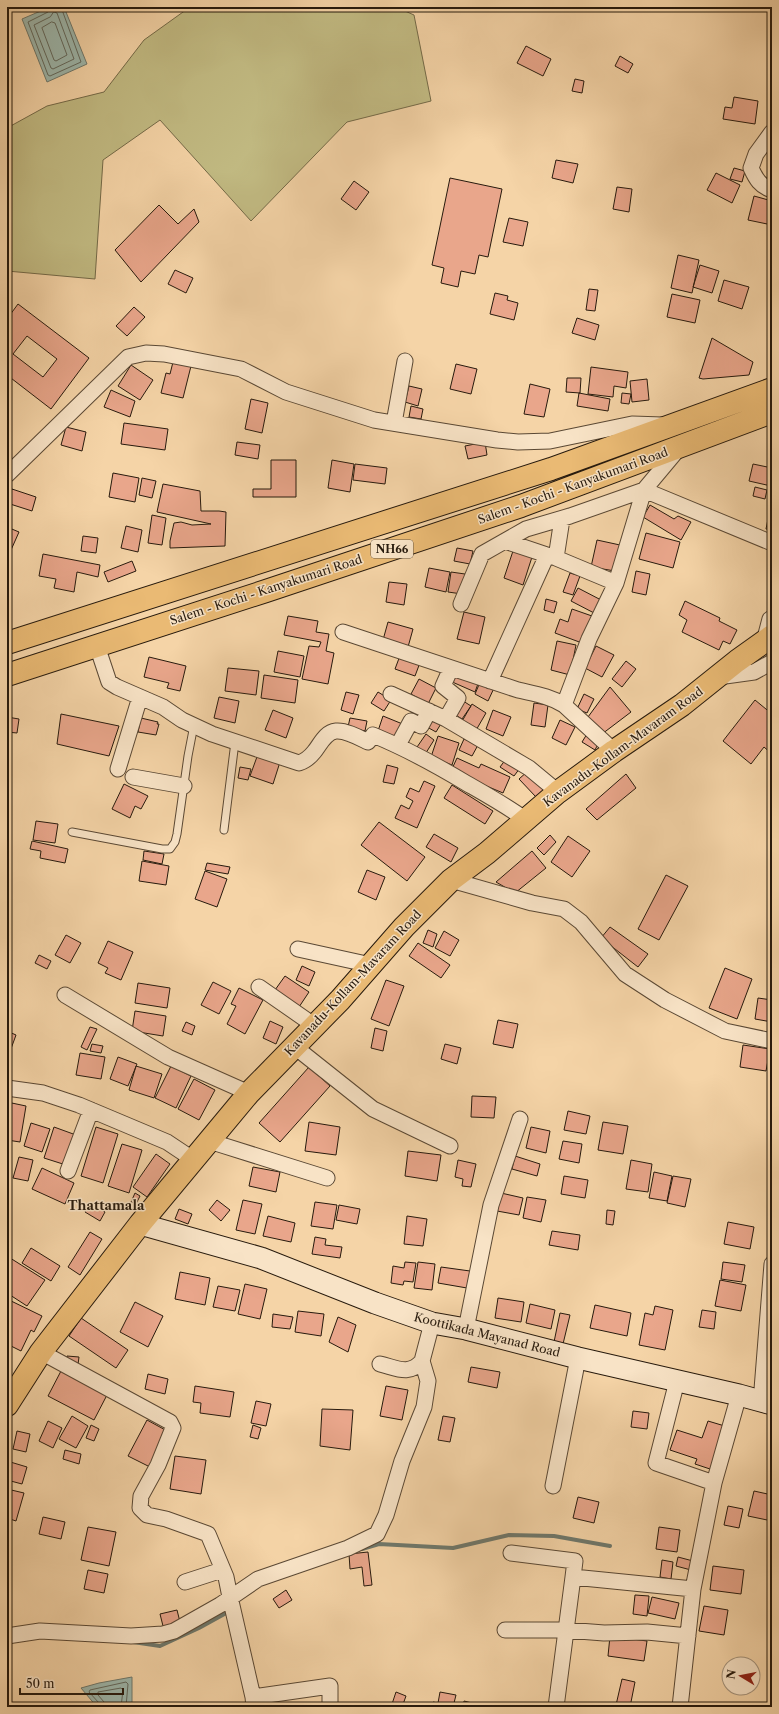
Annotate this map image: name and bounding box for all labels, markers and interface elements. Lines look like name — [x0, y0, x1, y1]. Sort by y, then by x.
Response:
street label: Salem - Kochi - Kanyakumari Road — [476, 444, 671, 527]
road number: NH66 — [371, 540, 413, 558]
street label: Salem - Kochi - Kanyakumari Road — [168, 551, 365, 628]
street label: Kavanadu-Kollam-Mavaram Road — [540, 683, 706, 810]
street label: Kavanadu-Kollam-Mavaram Road — [281, 906, 425, 1059]
district label: Thattamala — [67, 1197, 145, 1213]
street label: Koottikada Mayanad Road — [412, 1309, 562, 1360]
north arrow — [721, 1656, 761, 1696]
text: N — [723, 1668, 739, 1680]
scale bar — [20, 1670, 123, 1696]
text: 50 m — [26, 1676, 55, 1691]

